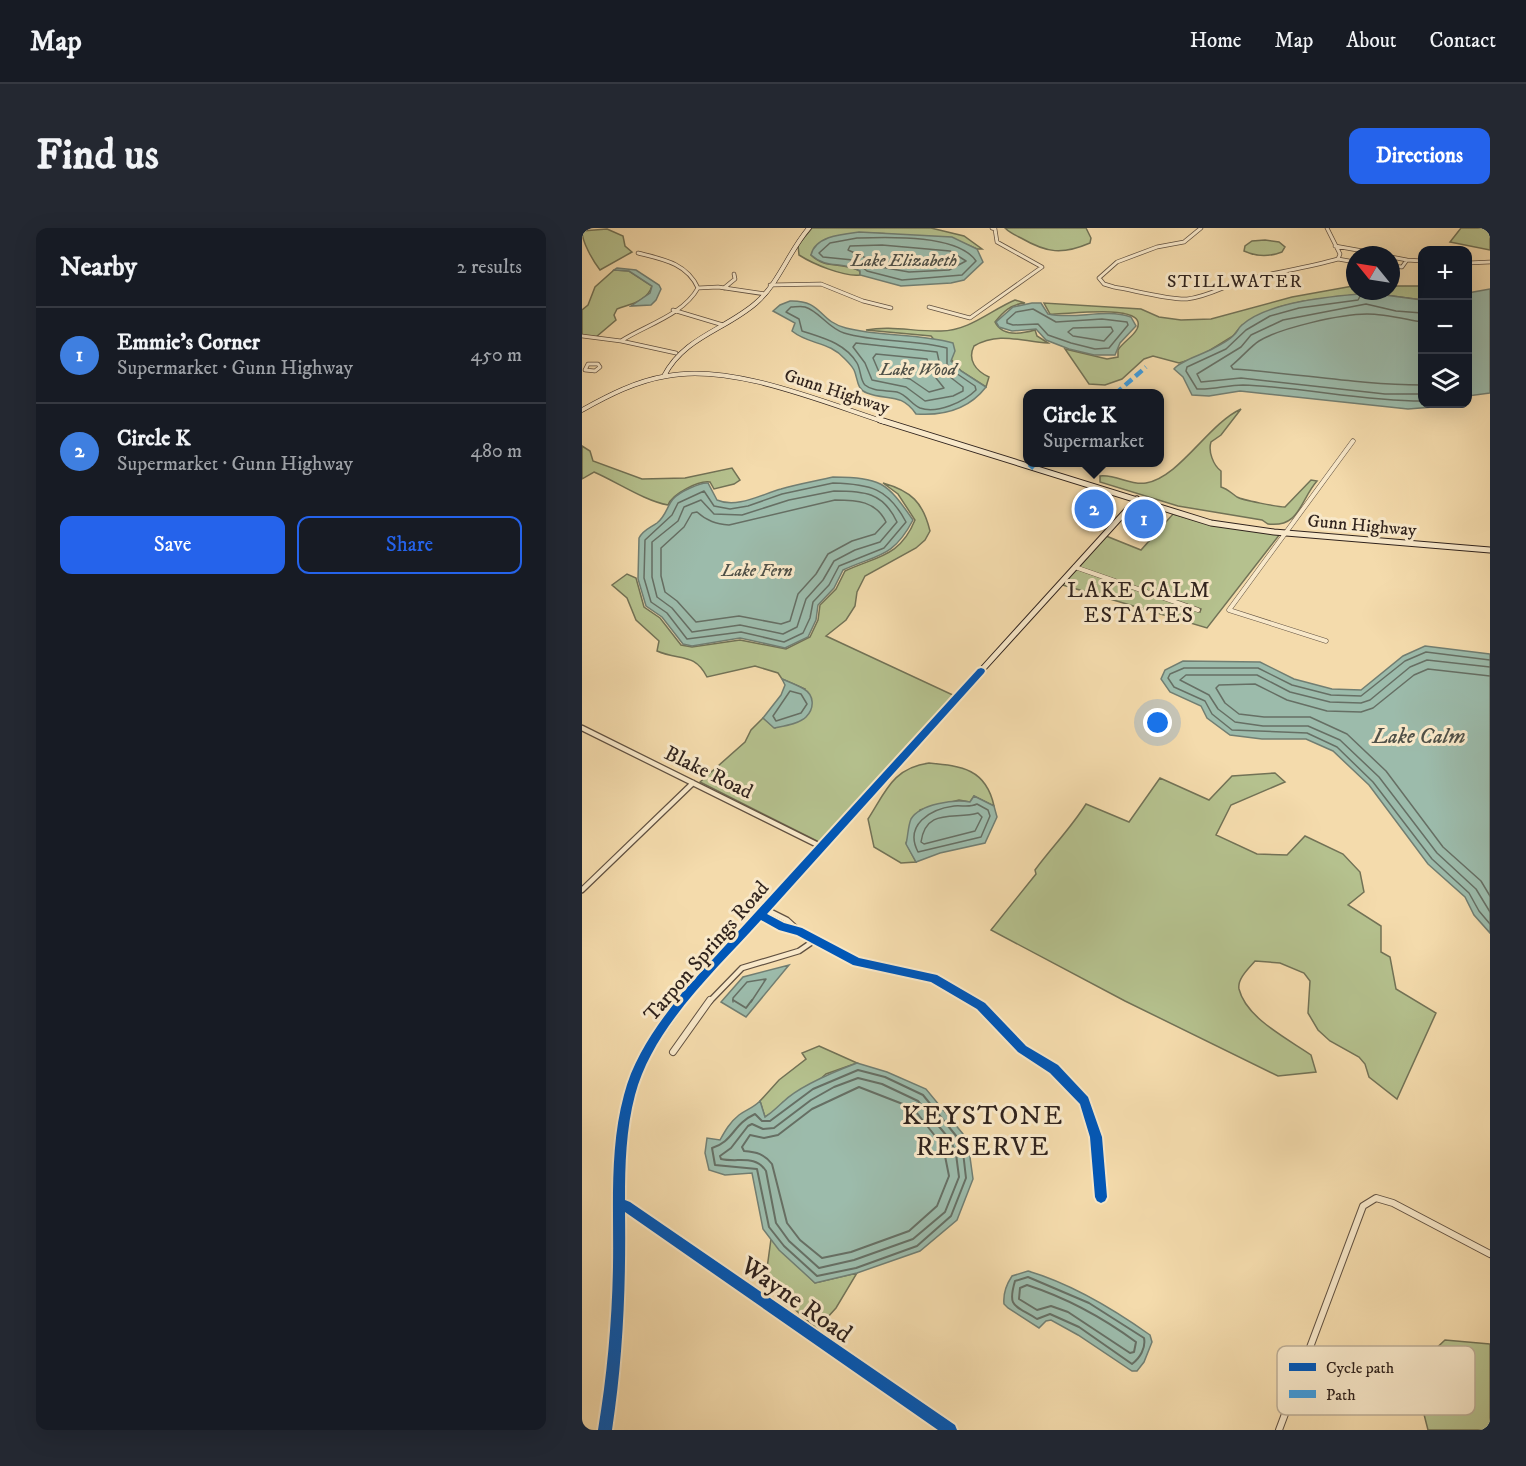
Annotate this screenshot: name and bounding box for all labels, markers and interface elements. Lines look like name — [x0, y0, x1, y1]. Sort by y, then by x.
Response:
text: Map — [30, 24, 82, 59]
text: Home — [1190, 28, 1242, 54]
text: Map — [1275, 28, 1313, 54]
text: About — [1346, 28, 1397, 54]
text: Contact — [1430, 28, 1496, 54]
button: Directions — [1349, 128, 1490, 184]
text: Find us — [36, 130, 159, 182]
north arrow — [1346, 246, 1400, 300]
map controls — [1418, 246, 1472, 408]
button: + — [1418, 246, 1472, 300]
water label: Lake Elizabeth — [850, 250, 957, 272]
text: Nearby — [60, 251, 137, 284]
text: 2 results — [457, 255, 522, 280]
district label: STILLWATER — [1167, 271, 1303, 293]
button: − — [1418, 300, 1472, 354]
text: Emmie's Corner — [117, 329, 260, 356]
text: 1 — [76, 343, 83, 368]
text: 450 m — [471, 343, 522, 368]
button: layers — [1418, 354, 1472, 408]
text: Supermarket · Gunn Highway — [117, 356, 353, 381]
water label: Lake Wood — [879, 359, 959, 381]
street label: Gunn Highway — [781, 365, 893, 419]
popup — [1023, 389, 1164, 467]
text: Circle K — [1043, 402, 1117, 429]
text: Circle K — [117, 425, 191, 452]
text: Supermarket — [1043, 429, 1144, 454]
text: 2 — [75, 439, 84, 464]
text: 480 m — [470, 439, 522, 464]
text: Supermarket · Gunn Highway — [117, 452, 353, 477]
pin: 2 — [1074, 486, 1114, 532]
pin: 1 — [1124, 496, 1164, 542]
street label: Gunn Highway — [1306, 510, 1418, 542]
button: Save — [60, 516, 285, 574]
button: Share — [297, 516, 522, 574]
water label: Lake Fern — [721, 560, 792, 582]
district label: LAKE CALM ESTATES — [1067, 577, 1211, 629]
your location — [1143, 708, 1172, 737]
water label: Lake Calm — [1370, 723, 1466, 750]
street label: Blake Road — [660, 740, 758, 806]
street label: Tarpon Springs Road — [639, 876, 775, 1027]
district label: KEYSTONE RESERVE — [902, 1099, 1064, 1164]
street label: Wayne Road — [733, 1249, 859, 1351]
legend — [1277, 1346, 1475, 1415]
text: Cycle path — [1326, 1358, 1395, 1378]
text: Path — [1326, 1385, 1356, 1405]

